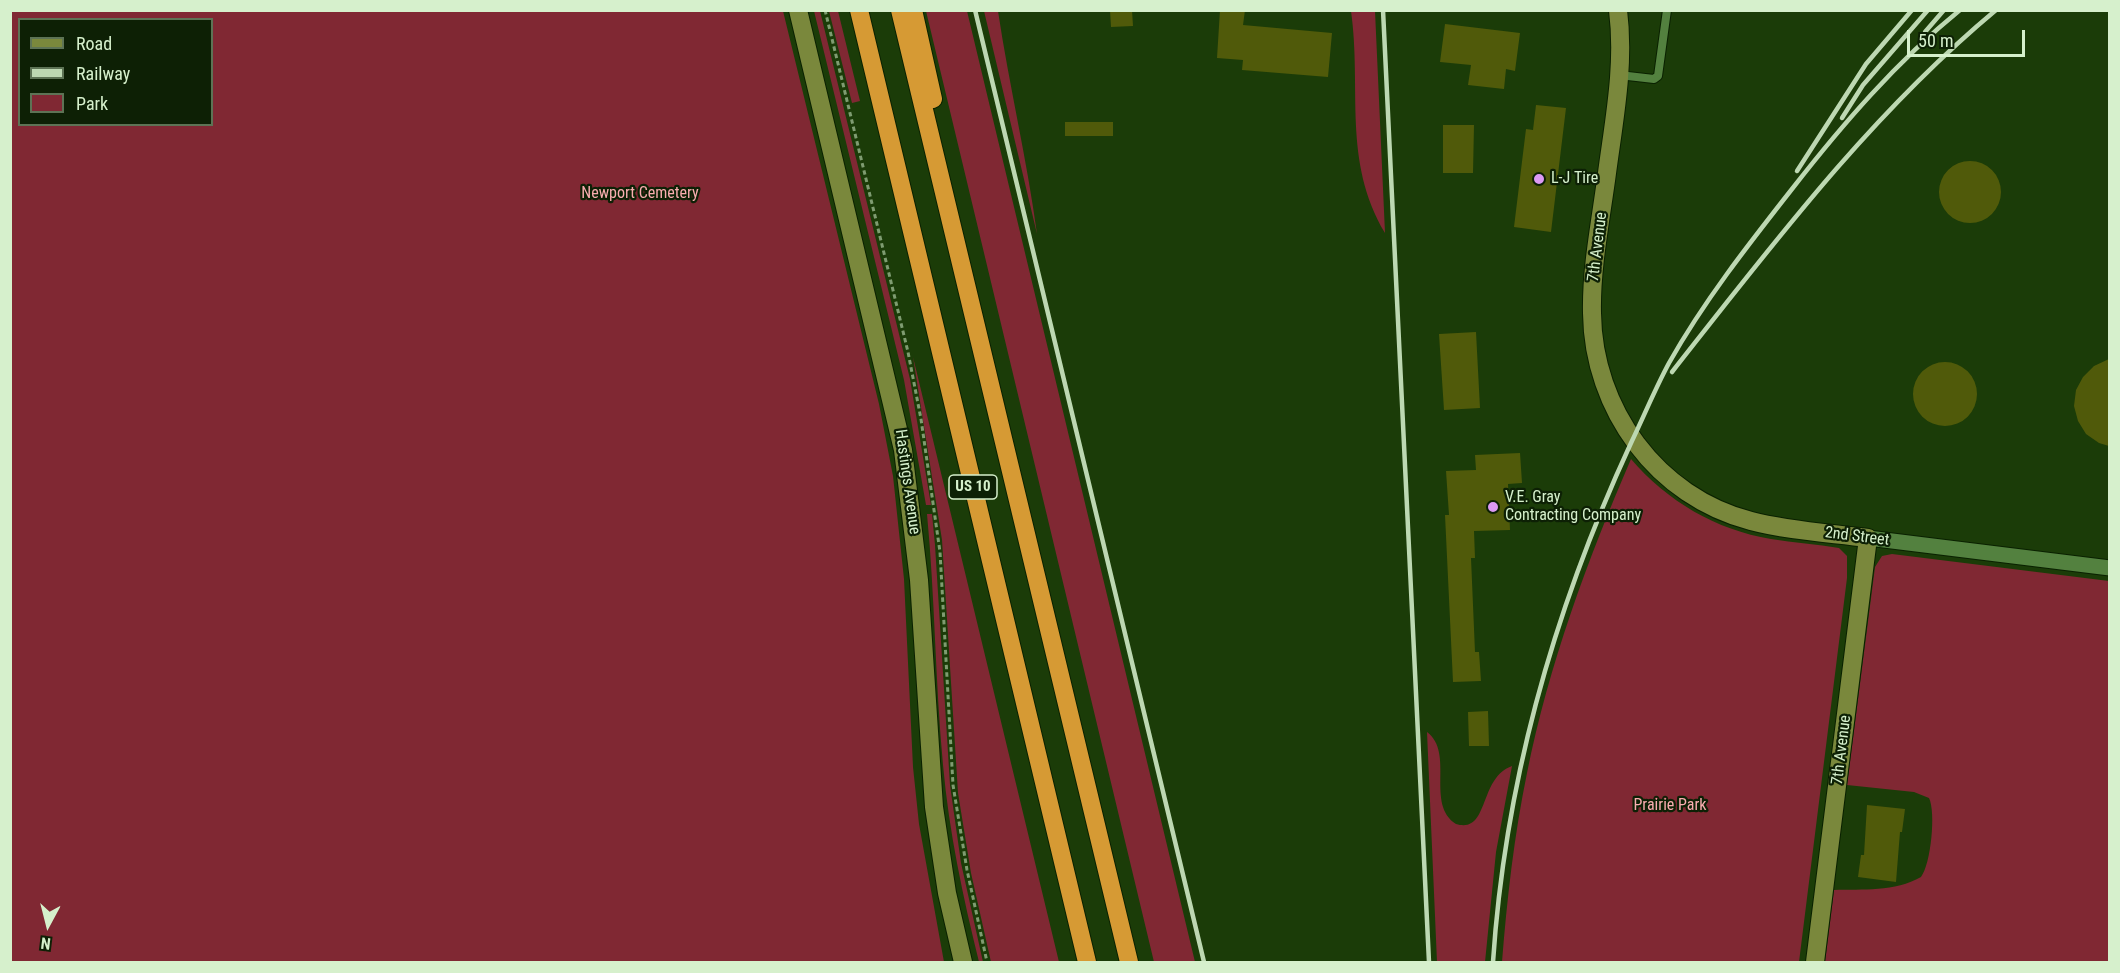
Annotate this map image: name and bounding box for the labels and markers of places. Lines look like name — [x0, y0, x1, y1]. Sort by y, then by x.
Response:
place label: L-J Tire — [1551, 169, 1598, 189]
marker: L-J Tire — [1532, 172, 1546, 186]
place label: V.E. Gray Contracting Company — [1505, 488, 1641, 526]
marker: V.E. Gray Contracting Company — [1486, 500, 1500, 514]

